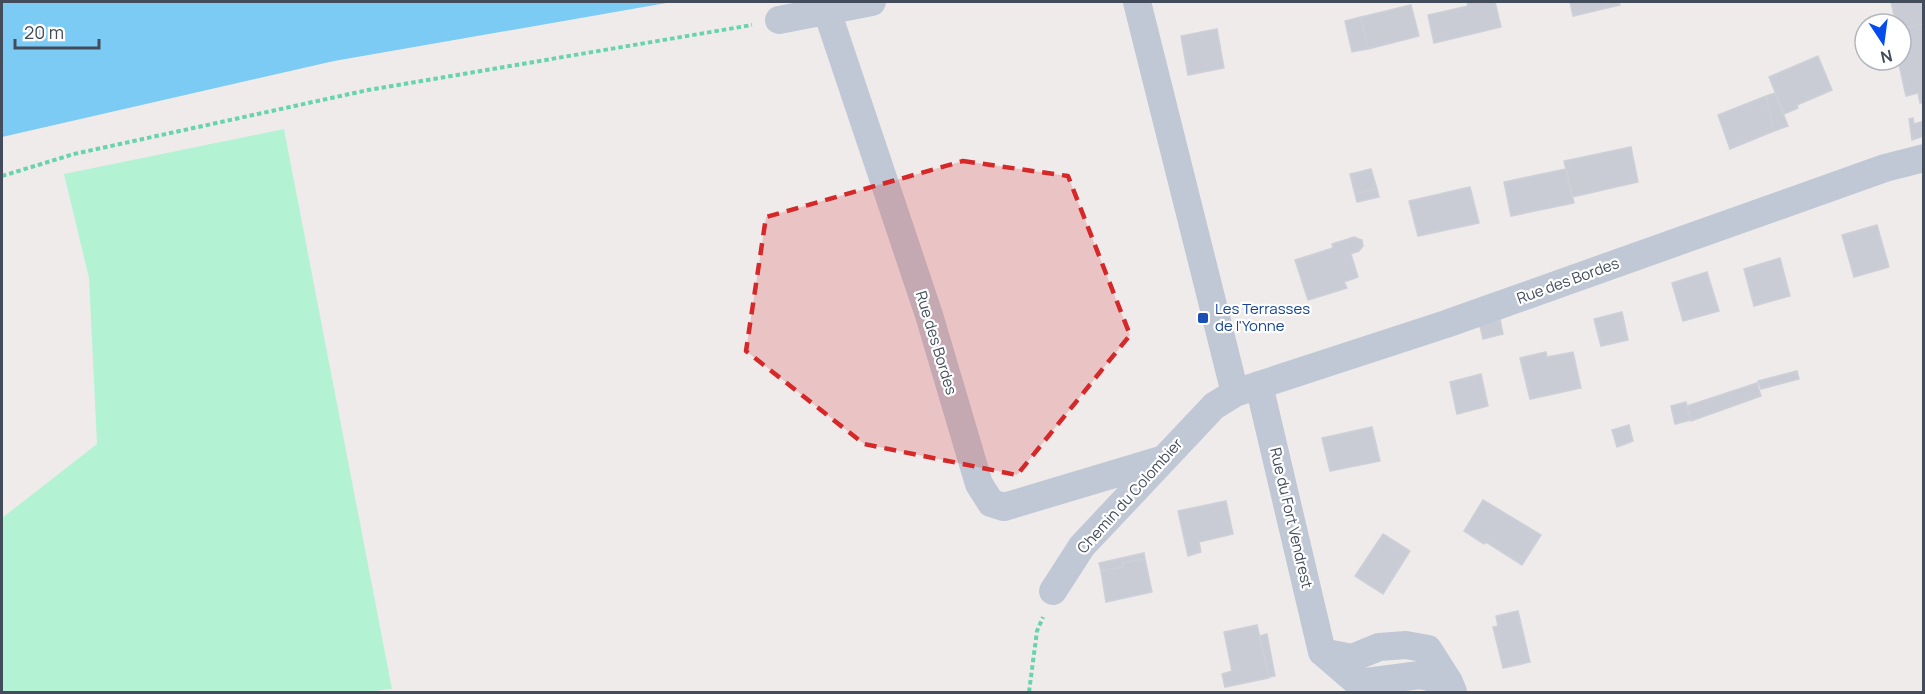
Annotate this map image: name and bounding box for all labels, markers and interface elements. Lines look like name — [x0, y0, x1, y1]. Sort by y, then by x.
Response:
scale bar — [15, 12, 99, 50]
north arrow — [1853, 12, 1913, 72]
text: 20 m — [24, 20, 64, 44]
text: N — [1878, 45, 1894, 69]
street label: Rue des Bordes — [1514, 252, 1622, 309]
street label: Rue des Bordes — [911, 288, 962, 397]
place label: Les Terrasses de l'Yonne — [1215, 298, 1310, 336]
marker: Les Terrasses de l'Yonne — [1196, 311, 1210, 325]
street label: Chemin du Colombier — [1072, 433, 1187, 558]
street label: Rue du Fort Vendrest — [1265, 445, 1318, 590]

